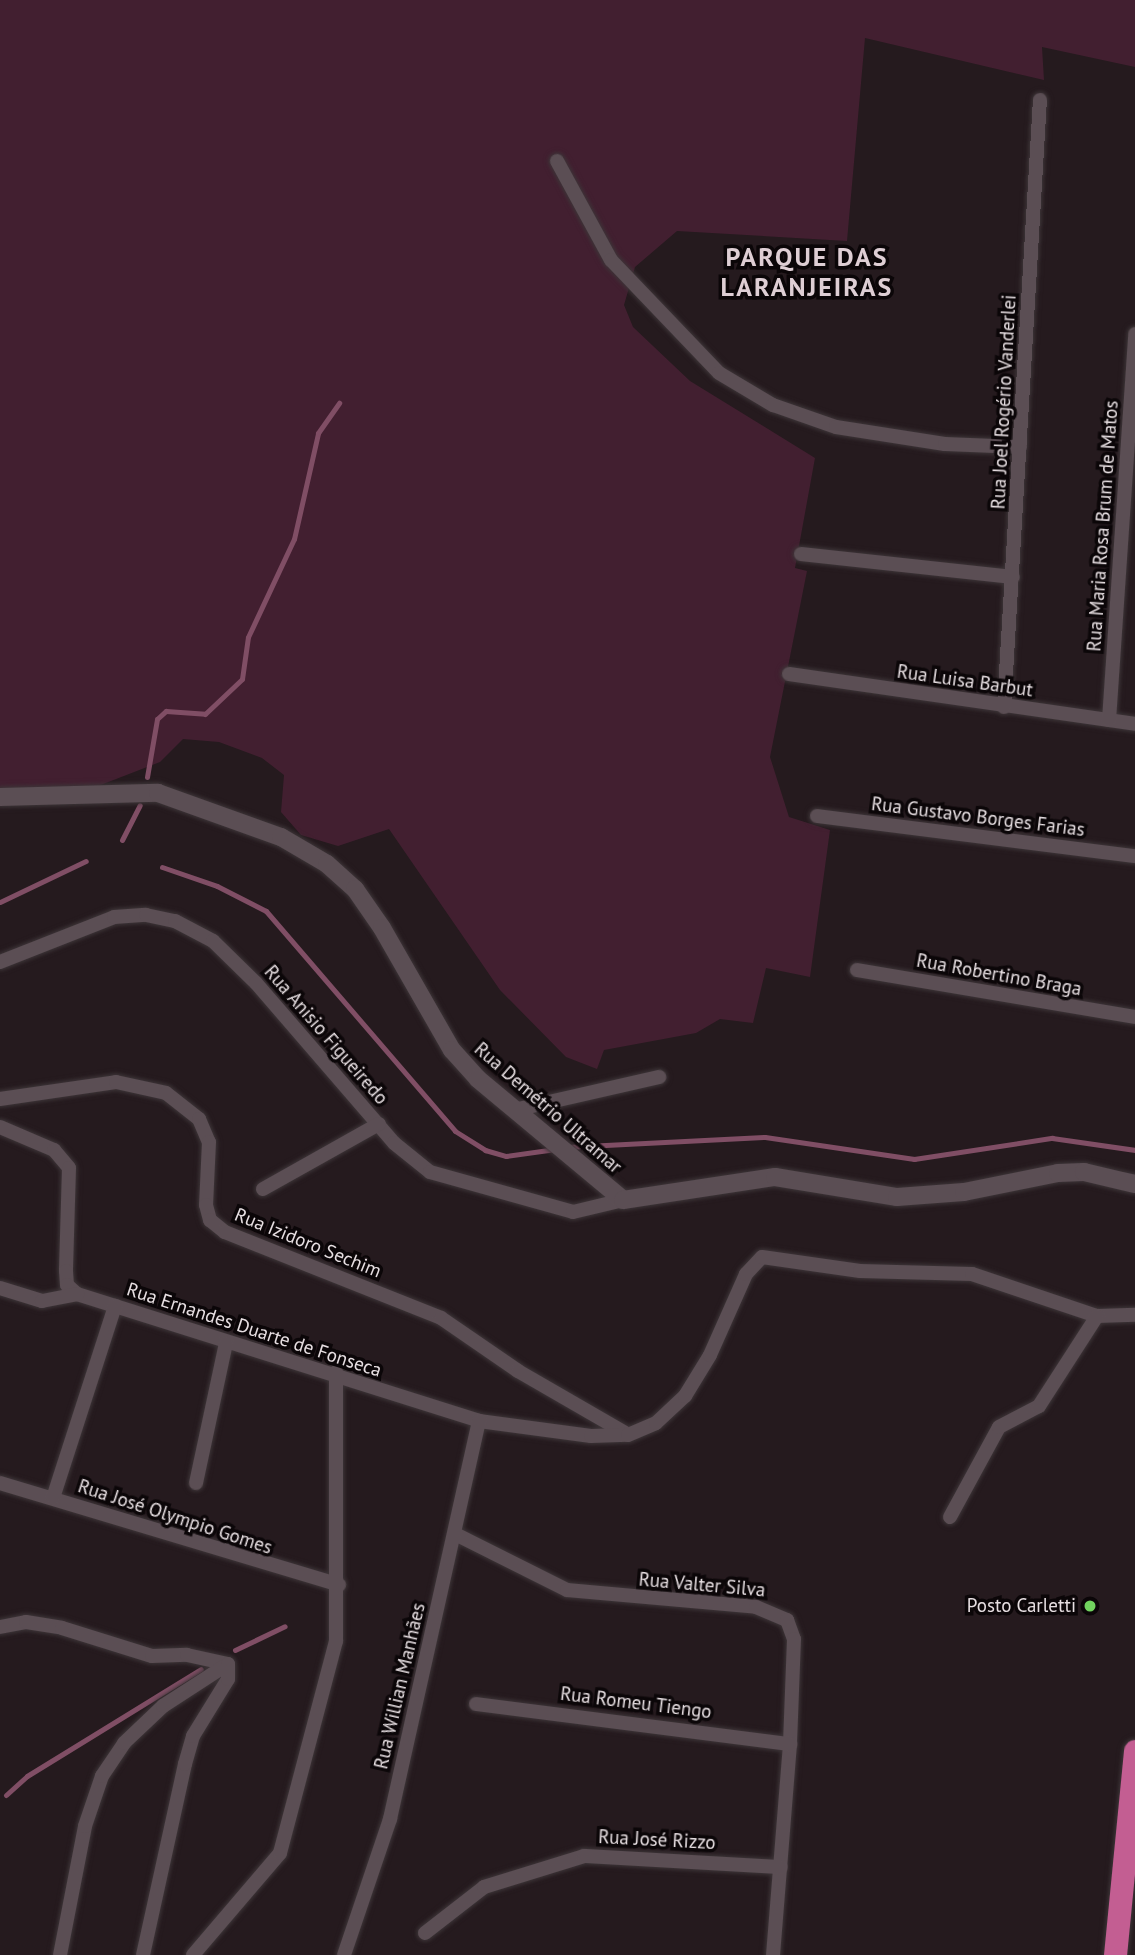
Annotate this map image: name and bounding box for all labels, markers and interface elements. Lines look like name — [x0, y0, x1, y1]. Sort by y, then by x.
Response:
district label: PARQUE DAS LARANJEIRAS — [722, 241, 892, 302]
street label: Rua Joel Rogério Vanderlei — [987, 294, 1021, 510]
street label: Rua Maria Rosa Brum de Matos — [1083, 400, 1123, 652]
street label: Rua Luisa Barbut — [896, 660, 1034, 702]
street label: Rua Gustavo Borges Farias — [870, 793, 1086, 841]
street label: Rua Robertino Braga — [915, 949, 1083, 1001]
street label: Rua Anisio Figueiredo — [259, 961, 393, 1109]
street label: Rua Demétrio Ultramar — [470, 1038, 626, 1178]
street label: Rua Izidoro Sechim — [231, 1203, 385, 1283]
street label: Rua Ernandes Duarte de Fonseca — [124, 1278, 384, 1382]
street label: Rua José Olympio Gomes — [75, 1475, 275, 1559]
street label: Rua Valter Silva — [638, 1568, 766, 1602]
place label: Posto Carletti — [967, 1595, 1076, 1617]
marker: Posto Carletti — [1082, 1598, 1098, 1614]
street label: Rua Willian Manhães — [370, 1601, 430, 1771]
street label: Rua Romeu Tiengo — [559, 1682, 713, 1724]
street label: Rua José Rizzo — [598, 1826, 716, 1854]

